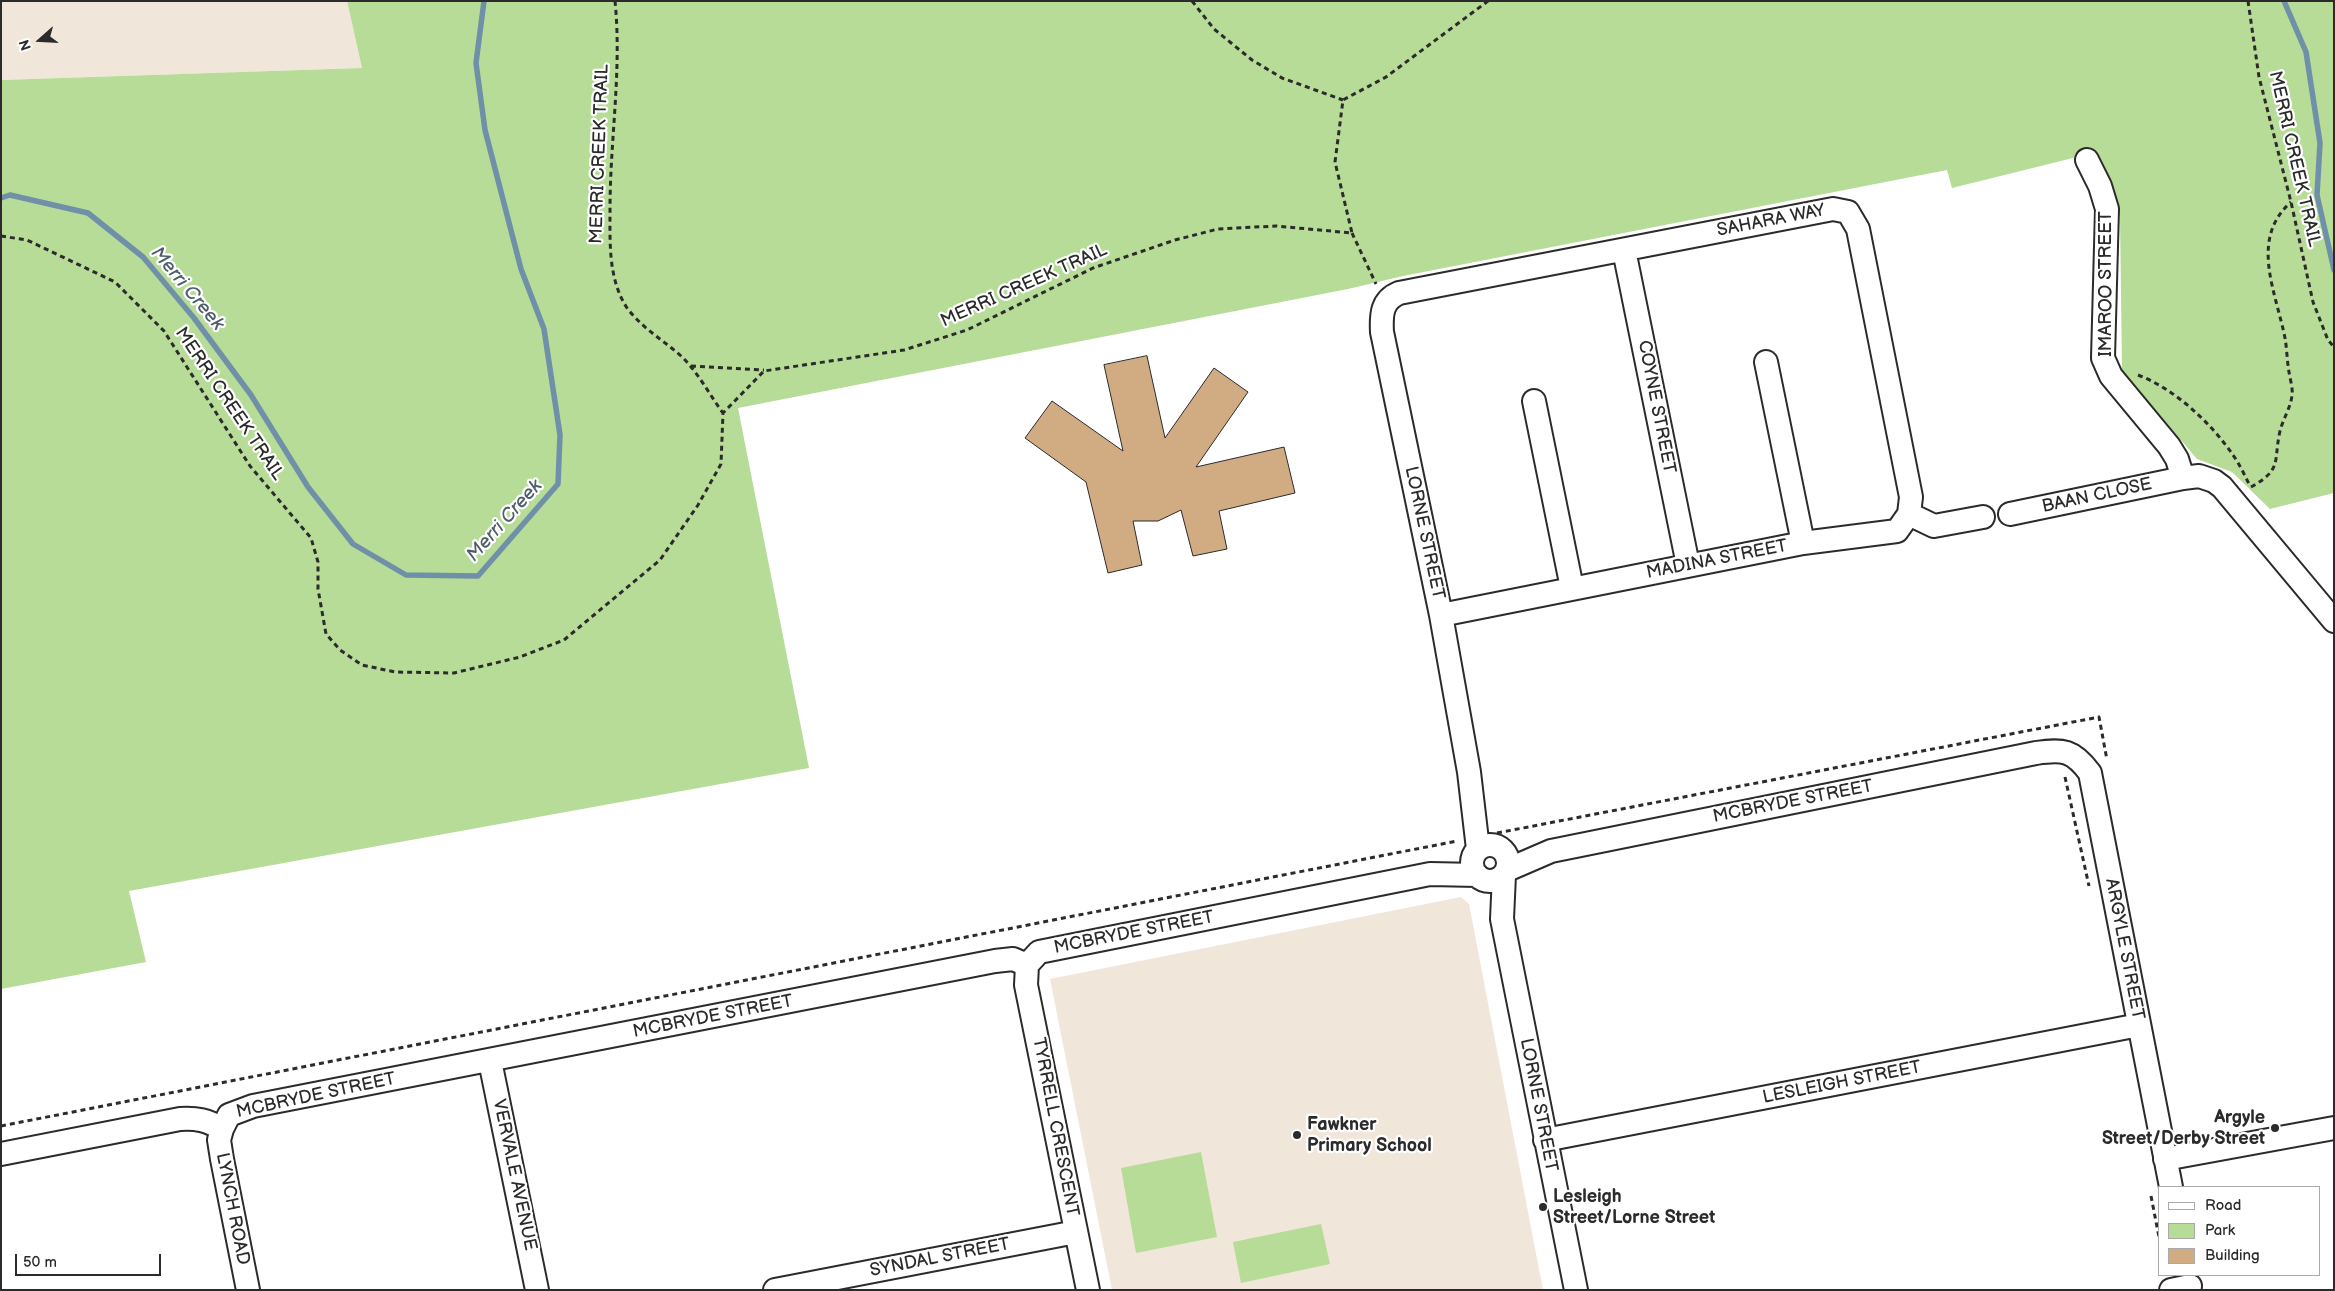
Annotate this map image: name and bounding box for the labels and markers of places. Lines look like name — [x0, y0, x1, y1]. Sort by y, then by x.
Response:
place label: Argyle Street/Derby Street — [2102, 1107, 2265, 1150]
place label: Fawkner Primary School — [1307, 1114, 1432, 1156]
marker: Argyle Street/Derby Street — [2269, 1122, 2281, 1134]
marker: Fawkner Primary School — [1291, 1129, 1303, 1141]
place label: Lesleigh Street/Lorne Street — [1553, 1186, 1715, 1228]
marker: Lesleigh Street/Lorne Street — [1537, 1201, 1549, 1213]

